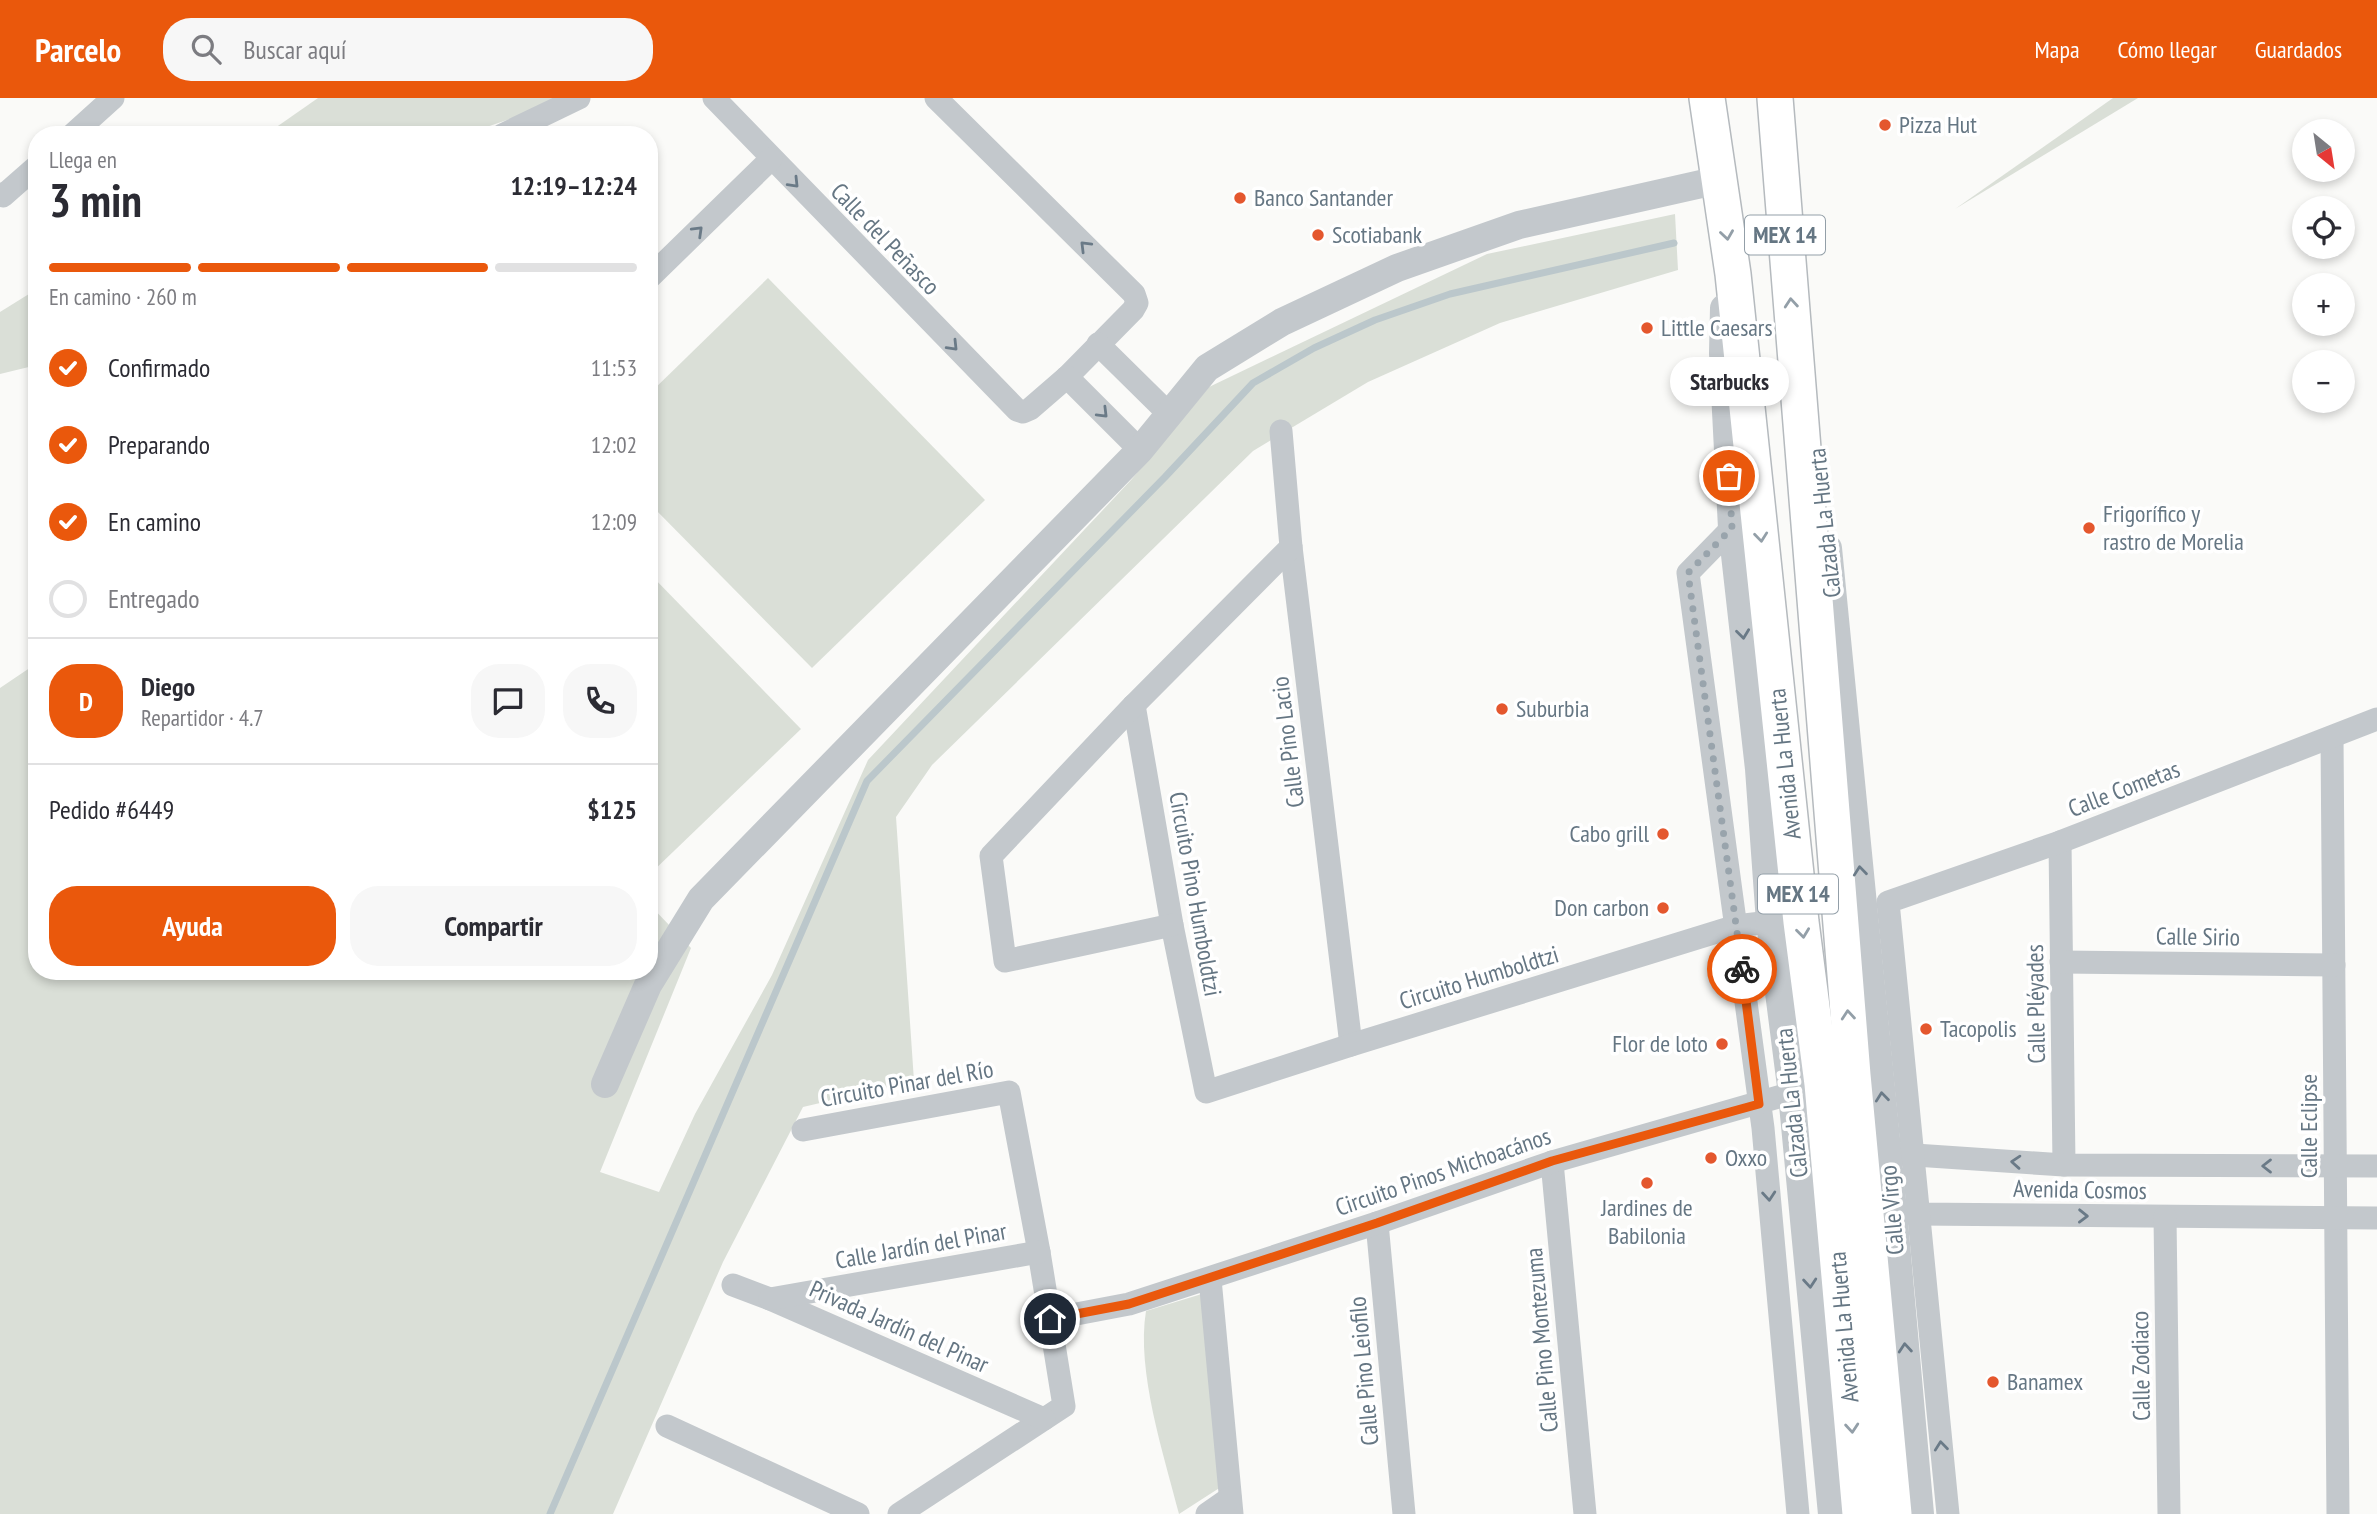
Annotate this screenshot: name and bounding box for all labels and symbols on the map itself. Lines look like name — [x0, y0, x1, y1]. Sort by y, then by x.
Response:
place label: Pizza Hut — [1899, 109, 1977, 140]
marker: Pizza Hut — [1877, 117, 1893, 133]
north arrow — [2292, 119, 2356, 182]
one-way arrow — [786, 175, 799, 188]
street label: Calle del Peñasco — [824, 176, 947, 301]
place label: Banco Santander — [1254, 182, 1393, 213]
marker: Banco Santander — [1232, 190, 1248, 206]
road number: MEX 14 — [1745, 216, 1825, 254]
place label: Scotiabank — [1332, 219, 1423, 250]
one-way arrow — [690, 226, 703, 239]
marker: Scotiabank — [1310, 227, 1326, 243]
one-way arrow — [1720, 229, 1735, 241]
one-way arrow — [1080, 242, 1093, 255]
one-way arrow — [1784, 297, 1799, 308]
place label: Little Caesars — [1661, 312, 1773, 343]
marker: Little Caesars — [1639, 320, 1655, 336]
one-way arrow — [945, 337, 958, 350]
callout: Starbucks — [1670, 357, 1788, 406]
one-way arrow — [1095, 405, 1108, 418]
pin — [1699, 446, 1759, 506]
street label: Calzada La Huerta — [1801, 447, 1848, 599]
place label: Frigorífico y rastro de Morelia — [2103, 498, 2244, 557]
marker: Frigorífico y rastro de Morelia — [2081, 520, 2097, 536]
one-way arrow — [1753, 532, 1768, 543]
one-way arrow — [1736, 628, 1751, 640]
street label: Calle Pino Lacio — [1264, 675, 1311, 809]
street label: Avenida La Huerta — [1761, 687, 1808, 841]
place label: Suburbia — [1516, 693, 1589, 724]
marker: Suburbia — [1494, 701, 1510, 717]
street label: Calle Cometas — [2064, 753, 2184, 824]
street label: Circuito Pino Humboldtzi — [1162, 789, 1229, 999]
place label: Cabo grill — [1570, 818, 1649, 849]
marker: Cabo grill — [1655, 826, 1671, 842]
one-way arrow — [1852, 865, 1867, 877]
road number: MEX 14 — [1758, 874, 1838, 914]
place label: Don carbon — [1554, 892, 1649, 923]
marker: Don carbon — [1655, 900, 1671, 916]
street label: Calle Sirio — [2156, 920, 2240, 953]
one-way arrow — [1795, 928, 1810, 939]
courier — [1707, 934, 1777, 1004]
street label: Circuito Humboldtzi — [1395, 939, 1562, 1016]
street label: Calle Pléyades — [2019, 944, 2052, 1064]
one-way arrow — [1841, 1009, 1856, 1020]
place label: Tacopolis — [1940, 1013, 2017, 1044]
marker: Tacopolis — [1918, 1021, 1934, 1037]
street label: Calzada La Huerta — [1768, 1027, 1815, 1179]
place label: Flor de loto — [1612, 1028, 1708, 1059]
marker: Flor de loto — [1714, 1036, 1730, 1052]
street label: Circuito Pinar del Río — [818, 1053, 996, 1114]
street label: Calle Eclipse — [2293, 1074, 2324, 1178]
one-way arrow — [1875, 1092, 1890, 1103]
street label: Circuito Pinos Michoacános — [1331, 1120, 1555, 1223]
place label: Oxxo — [1725, 1142, 1767, 1173]
marker: Oxxo — [1703, 1150, 1719, 1166]
one-way arrow — [2010, 1155, 2021, 1170]
one-way arrow — [2262, 1158, 2272, 1174]
street label: Calle Virgo — [1872, 1164, 1911, 1256]
street label: Avenida Cosmos — [2013, 1173, 2147, 1206]
marker: Jardines de Babilonia — [1639, 1175, 1655, 1191]
one-way arrow — [1761, 1191, 1776, 1202]
place label: Jardines de Babilonia — [1600, 1192, 1693, 1251]
one-way arrow — [2079, 1208, 2089, 1224]
street label: Calle Jardín del Pinar — [833, 1215, 1009, 1276]
street label: Calle Pino Montezuma — [1518, 1246, 1565, 1434]
street label: Avenida La Huerta — [1821, 1250, 1866, 1404]
street label: Privada Jardín del Pinar — [805, 1273, 994, 1380]
one-way arrow — [1802, 1278, 1817, 1289]
pin — [1020, 1289, 1080, 1349]
street label: Calle Pino Leiofilo — [1342, 1295, 1385, 1447]
street label: Calle Zodiaco — [2124, 1311, 2157, 1421]
one-way arrow — [1898, 1343, 1913, 1354]
place label: Banamex — [2007, 1366, 2083, 1397]
marker: Banamex — [1985, 1374, 2001, 1390]
one-way arrow — [1844, 1423, 1859, 1434]
one-way arrow — [1934, 1440, 1949, 1451]

